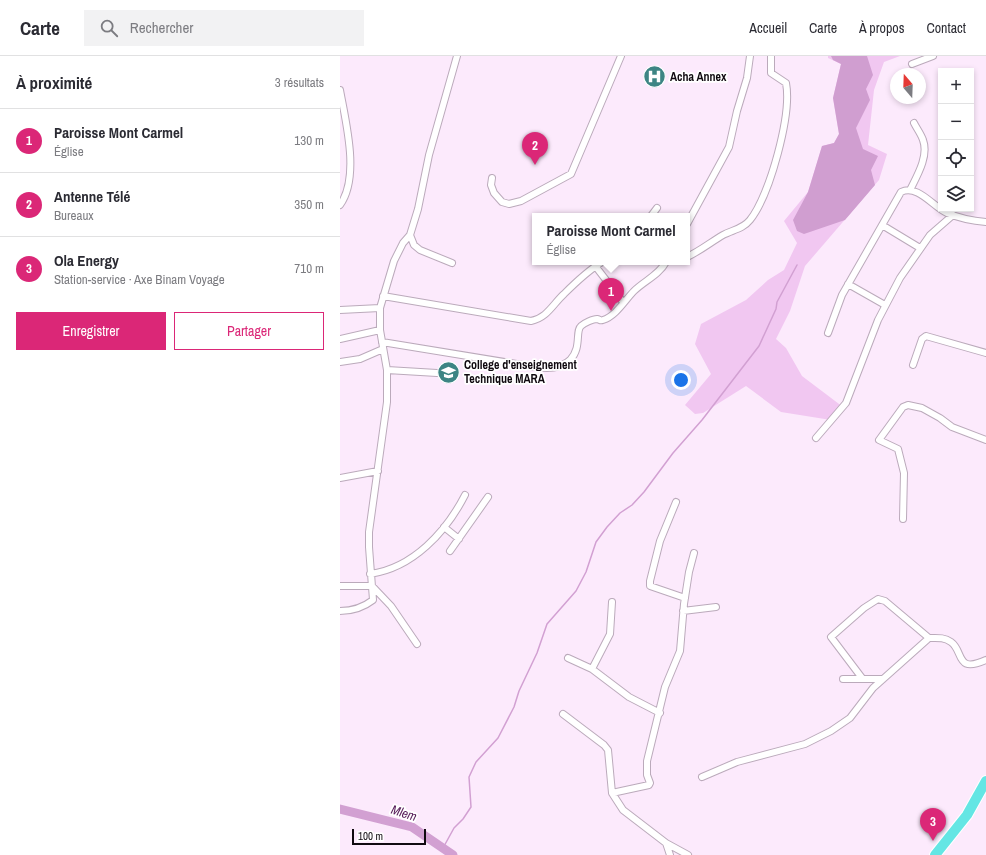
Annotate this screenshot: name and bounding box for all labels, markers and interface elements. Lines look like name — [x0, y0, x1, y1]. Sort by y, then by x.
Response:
search box — [84, 10, 364, 46]
text: Carte — [20, 15, 60, 41]
icon: search — [98, 17, 120, 39]
text: Rechercher — [130, 17, 193, 38]
text: Accueil — [749, 19, 787, 37]
text: Carte — [809, 19, 837, 37]
text: À propos — [859, 19, 904, 37]
text: Contact — [926, 19, 966, 37]
hospital icon: Acha Annex — [641, 64, 667, 90]
north arrow — [890, 68, 926, 104]
map controls — [938, 68, 974, 212]
button: + — [938, 68, 974, 104]
place label: Acha Annex — [670, 69, 727, 85]
text: À proximité — [16, 71, 92, 94]
text: 3 résultats — [275, 74, 324, 91]
button: − — [938, 104, 974, 140]
text: Paroisse Mont Carmel — [54, 122, 183, 143]
text: 1 — [26, 132, 32, 149]
text: 130 m — [294, 132, 324, 149]
pin: 2 — [522, 132, 548, 165]
button: locate — [938, 140, 974, 176]
text: Église — [54, 143, 84, 160]
button: layers — [938, 176, 974, 212]
text: Antenne Télé — [54, 186, 130, 207]
text: 2 — [26, 196, 32, 213]
text: 350 m — [294, 196, 324, 213]
text: Bureaux — [54, 207, 94, 224]
popup — [532, 213, 690, 265]
text: Paroisse Mont Carmel — [546, 220, 676, 241]
text: Église — [546, 241, 576, 258]
text: Ola Energy — [54, 250, 119, 271]
text: 3 — [26, 260, 32, 277]
text: 710 m — [294, 260, 324, 277]
text: Station-service · Axe Binam Voyage — [54, 271, 225, 288]
pin: 1 — [598, 278, 624, 311]
button: Enregistrer — [16, 312, 166, 350]
button: Partager — [174, 312, 324, 350]
place label: College d'enseignement Technique MARA — [464, 357, 578, 387]
school or university icon: College d'enseignement Technique MARA — [435, 359, 461, 385]
your location — [671, 370, 691, 390]
water label: Mlem — [389, 801, 419, 825]
pin: 3 — [920, 808, 946, 841]
scale bar — [352, 827, 426, 846]
text: 100 m — [358, 829, 383, 843]

